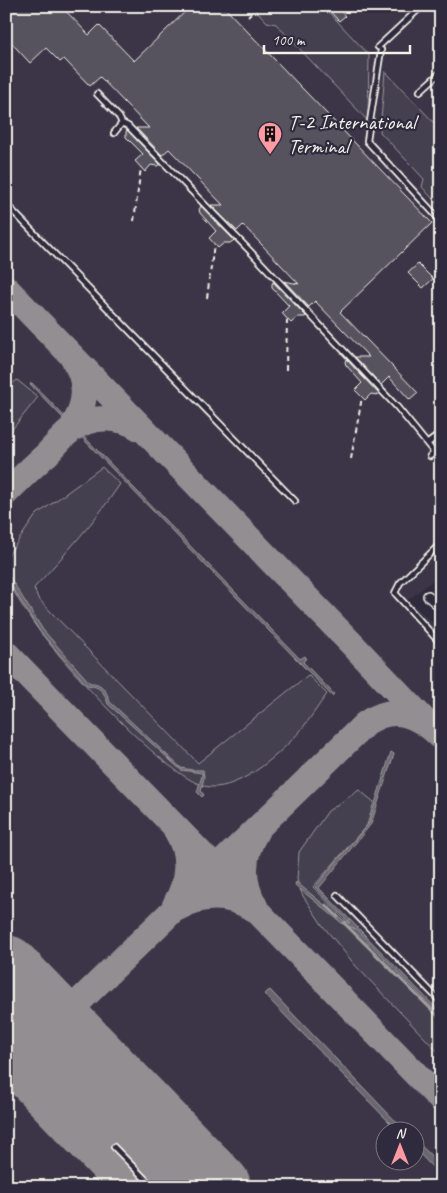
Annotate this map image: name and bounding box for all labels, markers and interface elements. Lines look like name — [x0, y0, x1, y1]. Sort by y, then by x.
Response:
scale bar — [264, 22, 411, 54]
text: 100 m — [272, 31, 306, 50]
place label: T-2 International Terminal — [288, 109, 419, 159]
building icon: T-2 International Terminal — [257, 121, 283, 155]
north arrow — [374, 1120, 424, 1170]
text: N — [396, 1125, 407, 1142]

